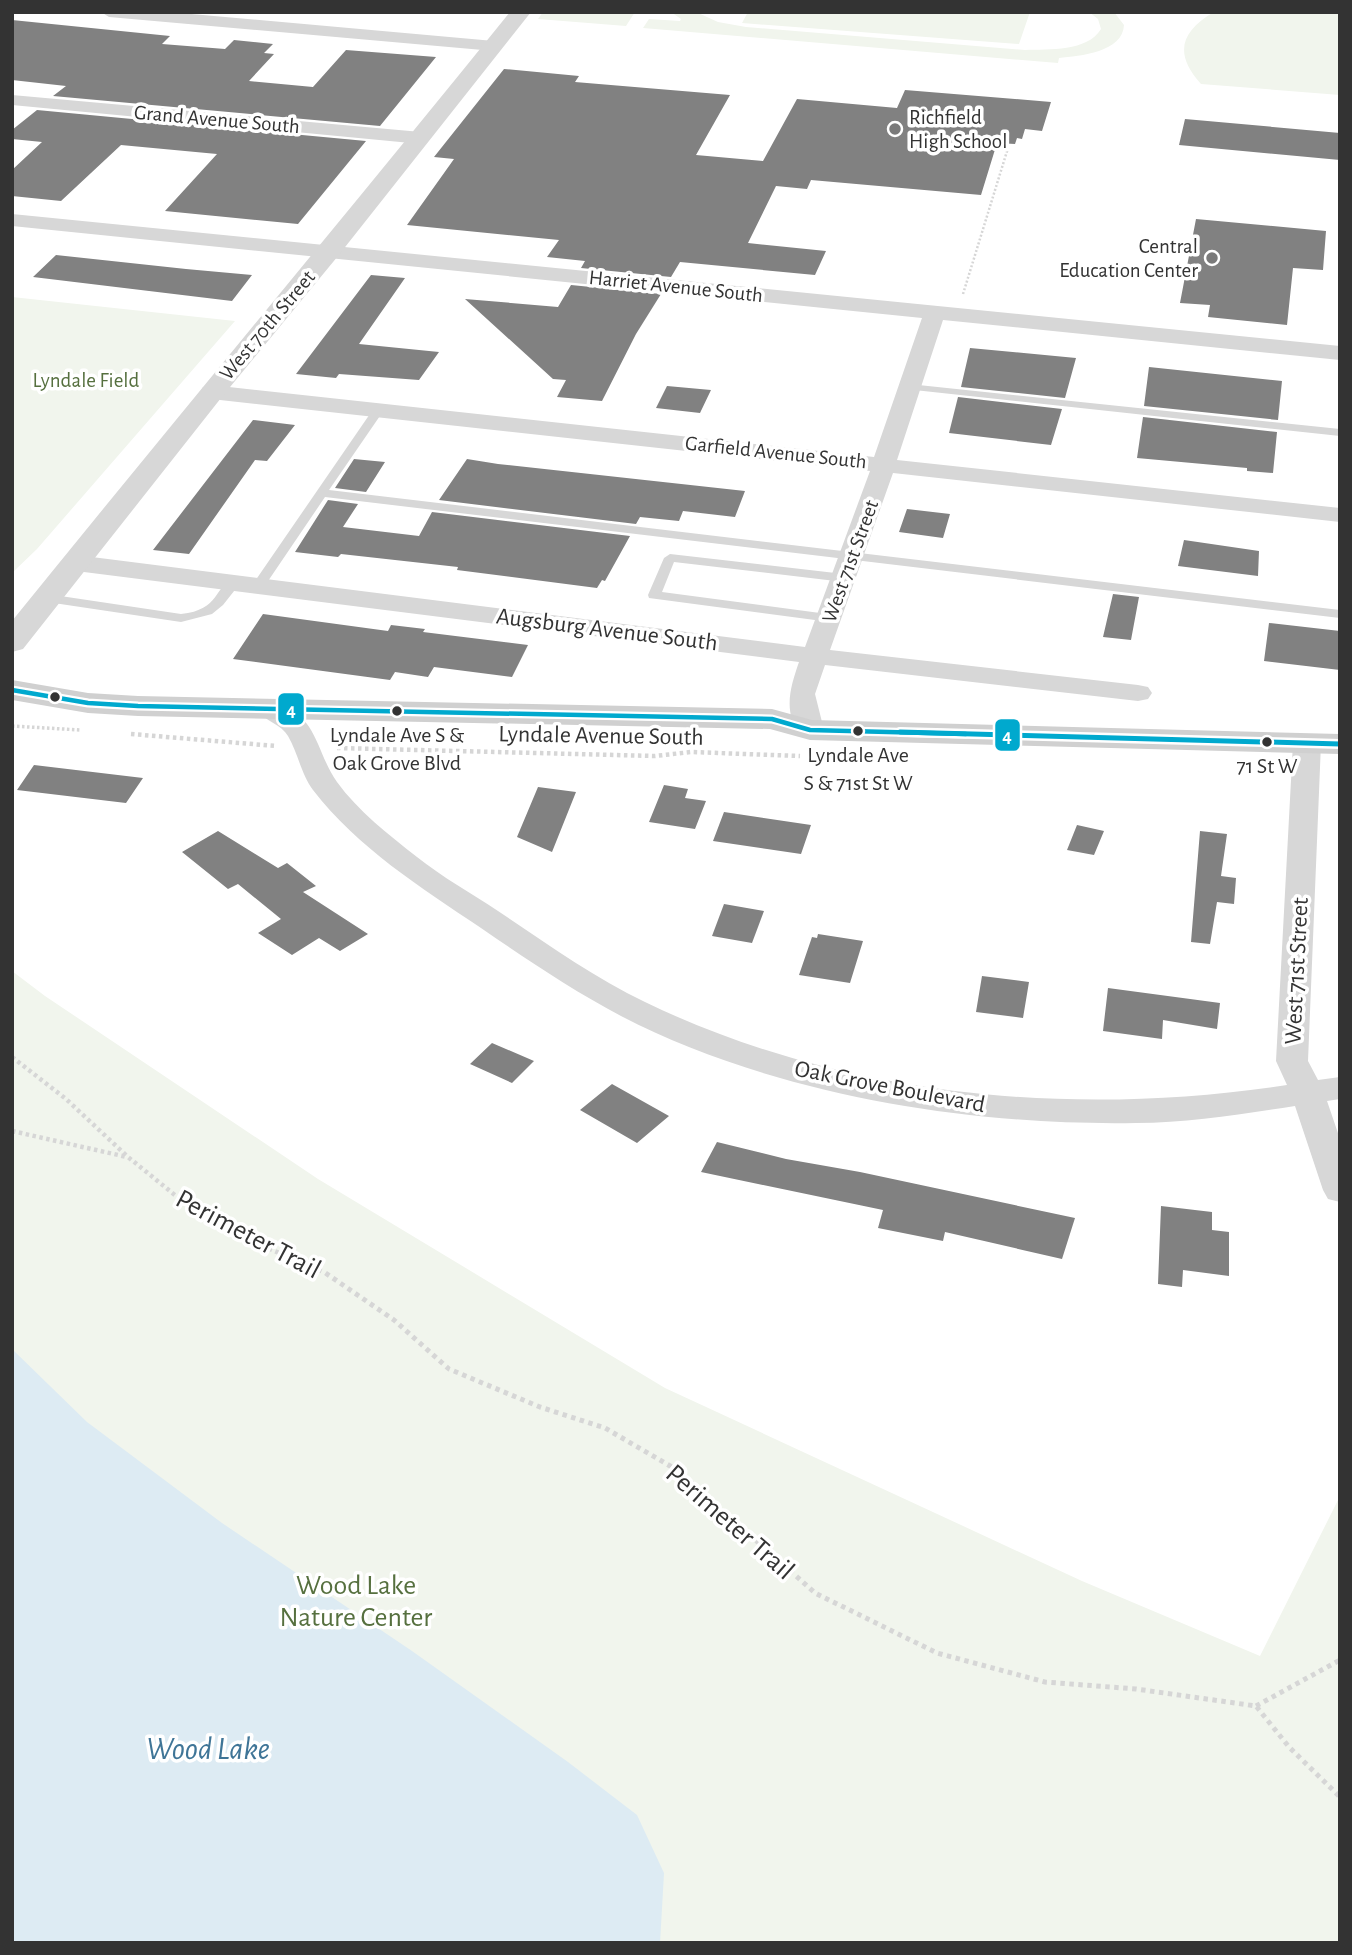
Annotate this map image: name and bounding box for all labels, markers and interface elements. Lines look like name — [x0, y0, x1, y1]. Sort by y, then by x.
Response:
street label: Grand Avenue South — [133, 102, 301, 137]
place label: Richfield High School — [909, 107, 1007, 152]
marker: Richfield High School — [887, 121, 903, 137]
place label: Central Education Center — [1059, 236, 1198, 281]
marker: Central Education Center — [1204, 250, 1220, 266]
street label: West 70th Street — [216, 266, 319, 384]
street label: Harriet Avenue South — [588, 267, 764, 306]
park label: Lyndale Field — [33, 370, 140, 391]
street label: Garfield Avenue South — [684, 433, 868, 472]
street label: West 71st Street — [819, 497, 882, 625]
street label: Augsburg Avenue South — [495, 605, 719, 655]
unlabelled marker — [48, 690, 62, 704]
line badge: 4 — [277, 692, 305, 726]
text: 4 — [286, 701, 296, 720]
marker: Lyndale Ave S & Oak Grove Blvd — [390, 704, 404, 718]
line badge: 4 — [994, 718, 1021, 752]
street label: Lyndale Avenue South — [498, 722, 704, 750]
place label: Lyndale Ave S & Oak Grove Blvd — [330, 724, 465, 774]
marker: Lyndale Ave S & 71st St W — [851, 724, 865, 738]
text: 4 — [1002, 727, 1012, 746]
marker: 71 St W — [1260, 735, 1274, 749]
place label: Lyndale Ave S & 71st St W — [803, 744, 913, 794]
place label: 71 St W — [1236, 755, 1298, 777]
street label: West 71st Street — [1281, 897, 1313, 1045]
street label: Oak Grove Boulevard — [792, 1057, 987, 1117]
street label: Perimeter Trail — [171, 1185, 325, 1285]
street label: Perimeter Trail — [660, 1460, 799, 1586]
park label: Wood Lake Nature Center — [280, 1572, 432, 1632]
water label: Wood Lake — [146, 1733, 270, 1765]

